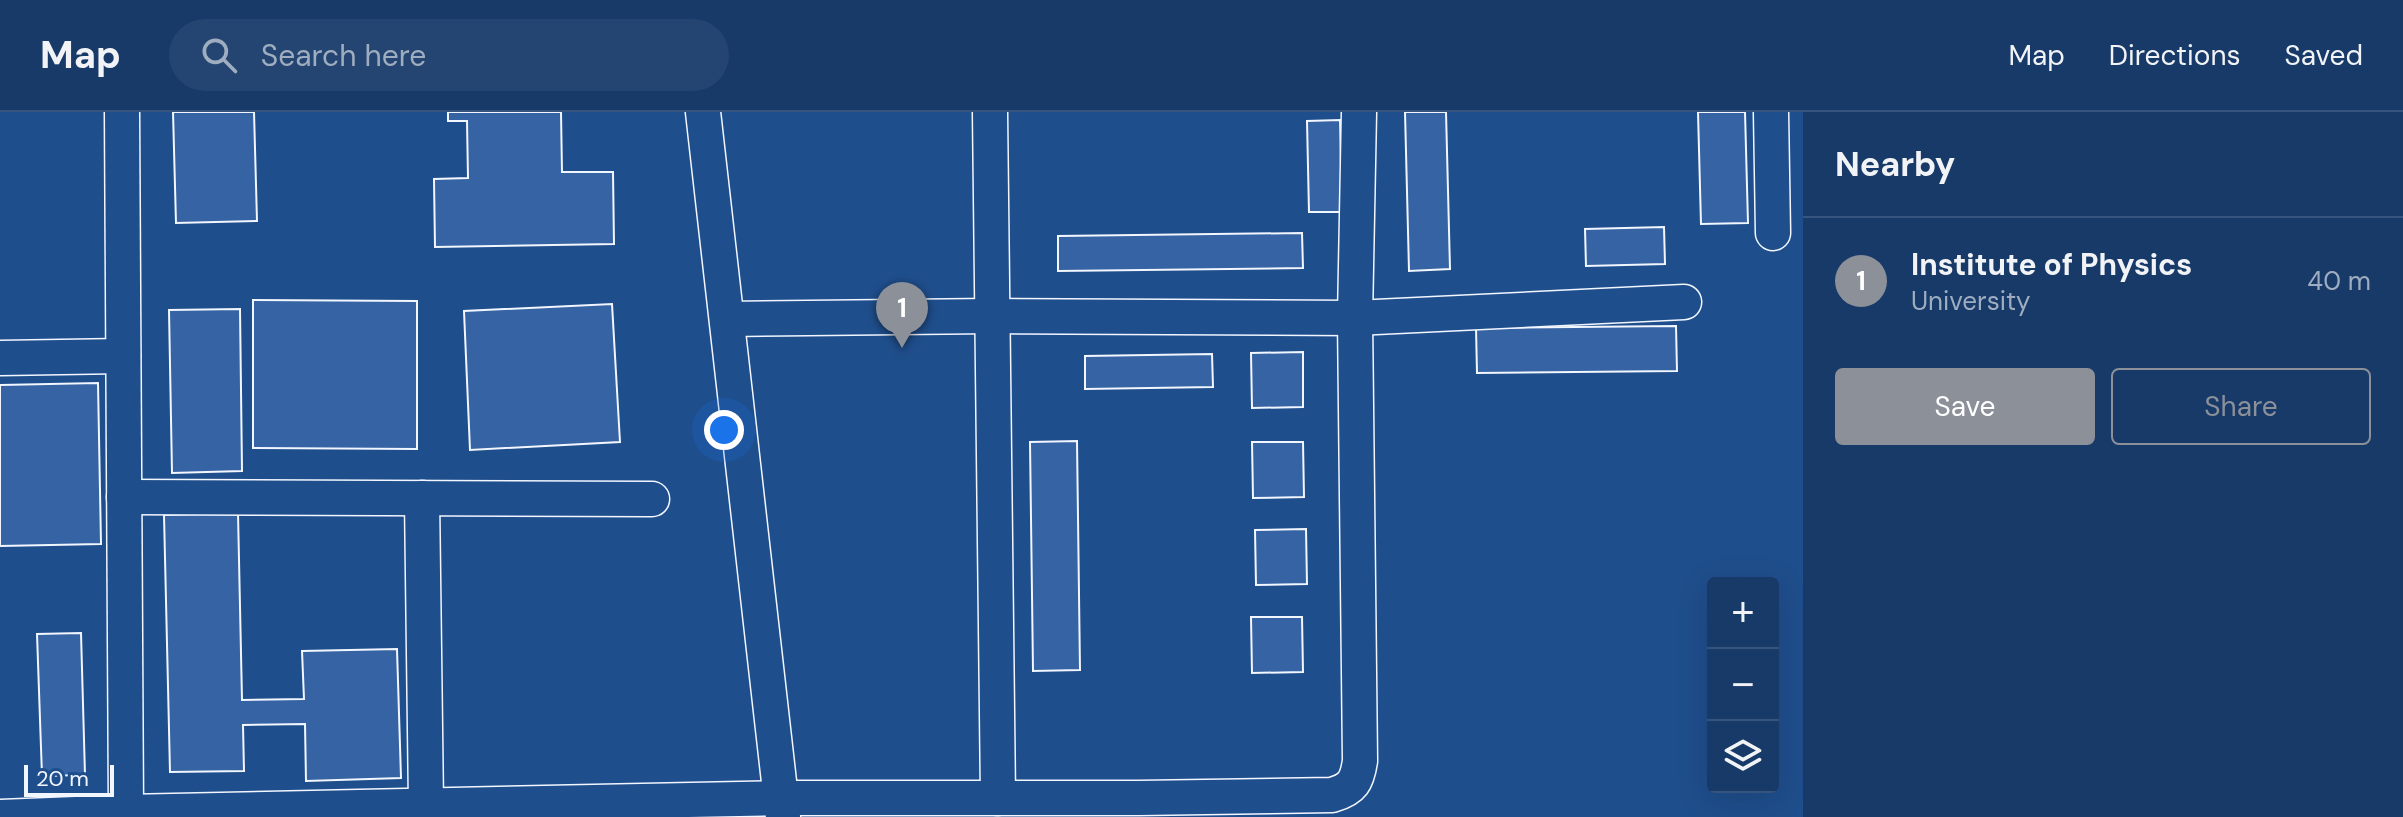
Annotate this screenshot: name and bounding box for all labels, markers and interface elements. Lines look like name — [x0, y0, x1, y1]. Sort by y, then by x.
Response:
search box — [169, 19, 729, 91]
text: Map — [40, 30, 121, 80]
icon: search — [197, 33, 241, 77]
text: Search here — [261, 36, 426, 75]
text: Map — [2008, 37, 2065, 74]
text: Directions — [2109, 37, 2241, 74]
text: Saved — [2285, 37, 2363, 74]
text: Nearby — [1835, 142, 1955, 187]
text: Institute of Physics — [1911, 245, 2192, 284]
text: 1 — [1856, 264, 1866, 298]
text: 40 m — [2307, 264, 2371, 298]
pin: 1 — [876, 282, 928, 348]
text: University — [1911, 284, 2031, 318]
button: Save — [1835, 368, 2095, 445]
button: Share — [2111, 368, 2371, 445]
your location — [704, 410, 744, 450]
map controls — [1707, 577, 1779, 793]
button: + — [1707, 577, 1779, 649]
button: − — [1707, 649, 1779, 721]
button: layers — [1707, 721, 1779, 793]
scale bar — [24, 761, 114, 797]
text: 20 m — [36, 764, 89, 793]

